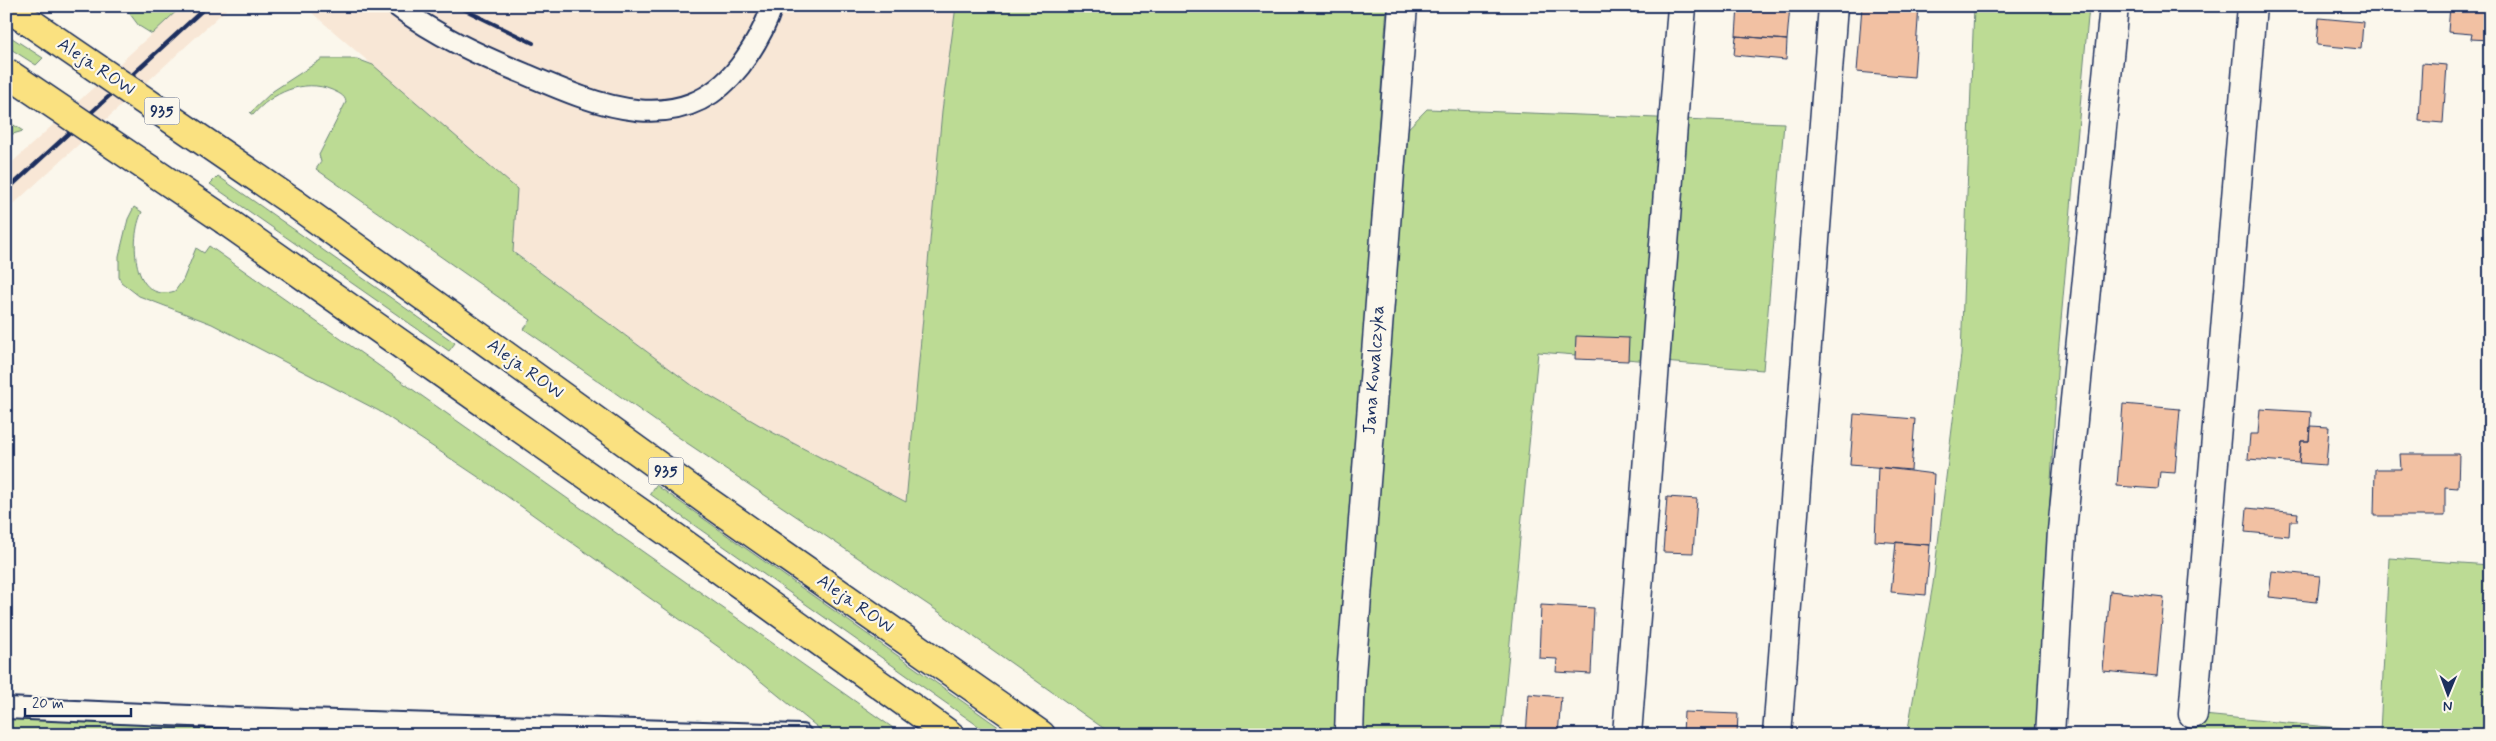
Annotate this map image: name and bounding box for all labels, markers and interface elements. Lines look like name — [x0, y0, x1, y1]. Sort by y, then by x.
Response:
street label: Aleja ROW — [53, 32, 139, 102]
road number: 935 — [144, 98, 180, 124]
street label: Jana Kowalczyka — [1357, 304, 1391, 436]
street label: Aleja ROW — [482, 333, 568, 405]
road number: 935 — [648, 458, 684, 484]
street label: Aleja ROW — [812, 569, 898, 639]
north arrow — [2424, 668, 2474, 718]
scale bar — [25, 686, 131, 718]
text: 20 m — [32, 694, 64, 714]
text: N — [2443, 697, 2453, 715]

